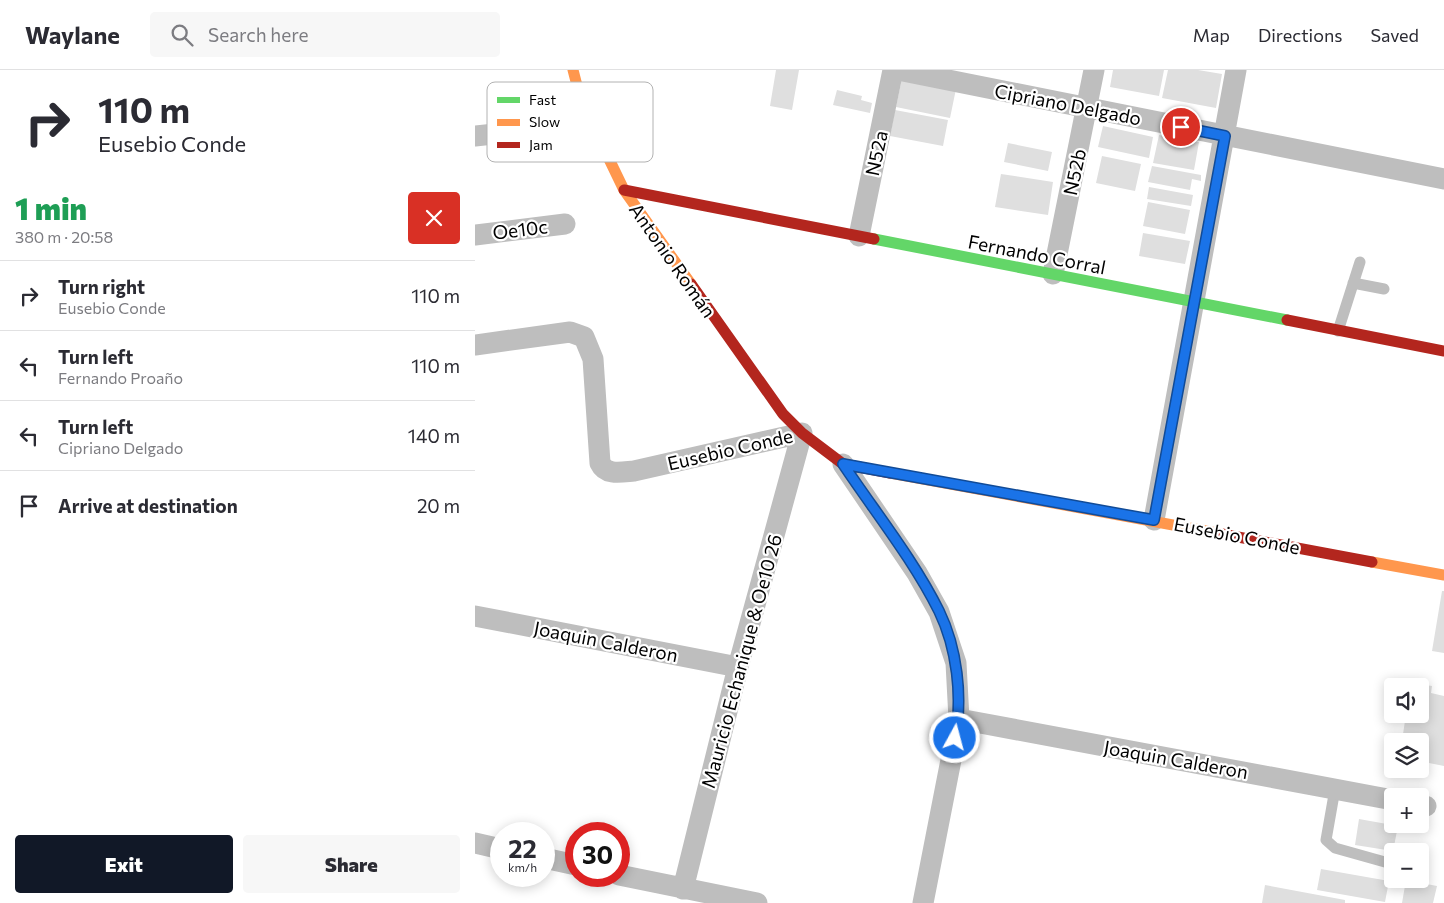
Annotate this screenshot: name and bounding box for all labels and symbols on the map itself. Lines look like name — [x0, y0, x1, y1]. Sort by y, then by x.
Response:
street label: Cipriano Delgado — [993, 79, 1143, 129]
legend — [487, 82, 653, 162]
text: Fast — [529, 91, 556, 108]
pin — [1160, 106, 1202, 148]
text: Slow — [529, 113, 560, 130]
street label: N52a — [860, 128, 892, 178]
text: Jam — [529, 136, 553, 153]
street label: N52b — [1058, 147, 1090, 197]
street label: Antonio Román — [625, 198, 721, 322]
street label: Oe10c — [491, 214, 549, 244]
street label: Fernando Corral — [966, 229, 1108, 279]
street label: Eusebio Conde — [665, 423, 795, 475]
street label: Eusebio Conde — [1172, 512, 1302, 558]
street label: Mauricio Echanique & Oe10 26 — [696, 531, 786, 791]
street label: Joaquin Calderon — [532, 616, 680, 666]
position arrow — [928, 711, 980, 763]
street label: Joaquin Calderon — [1102, 735, 1250, 783]
speed limit sign: 30 — [565, 822, 630, 887]

